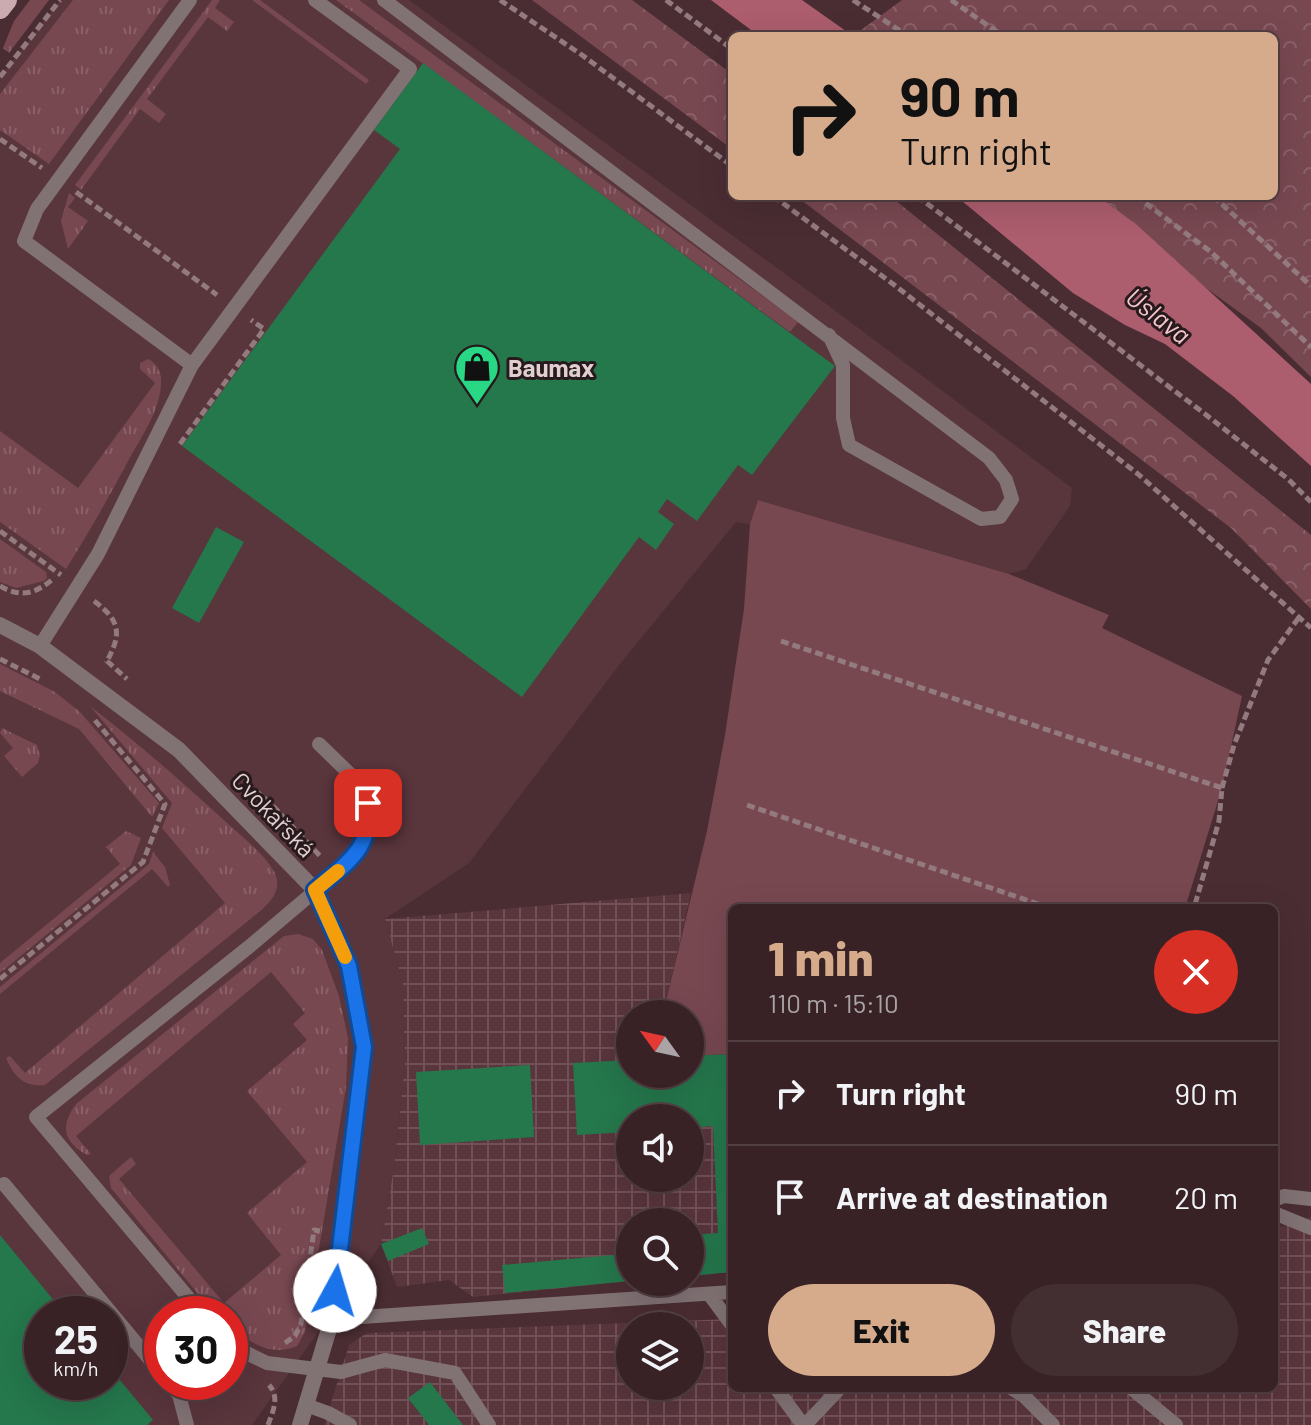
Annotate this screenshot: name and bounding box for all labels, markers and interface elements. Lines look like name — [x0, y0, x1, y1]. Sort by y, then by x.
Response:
text: 90 m — [900, 61, 1020, 128]
icon: right — [768, 64, 872, 168]
text: Turn right — [900, 129, 1052, 172]
water label: Úslava — [1121, 280, 1197, 350]
shop icon: Baumax — [453, 343, 501, 406]
place label: Baumax — [508, 353, 594, 382]
street label: Cvokařská — [226, 765, 322, 863]
pin — [334, 769, 402, 837]
icon: arrive — [346, 781, 390, 825]
text: 1 min — [768, 928, 874, 986]
button: close — [1154, 930, 1238, 1014]
text: 110 m · 15:10 — [768, 987, 899, 1018]
north arrow — [616, 1000, 704, 1088]
map controls — [616, 1000, 704, 1400]
icon: right — [768, 1071, 812, 1115]
text: Turn right — [836, 1075, 966, 1111]
text: 90 m — [1175, 1075, 1238, 1111]
button: sound — [616, 1104, 704, 1192]
icon: arrive — [768, 1175, 812, 1219]
text: Arrive at destination — [836, 1179, 1108, 1215]
text: 20 m — [1174, 1179, 1238, 1215]
button: search — [616, 1208, 704, 1296]
position arrow — [293, 1249, 377, 1333]
button: Exit — [768, 1284, 995, 1376]
button: Share — [1011, 1284, 1238, 1376]
speed limit sign: 30 — [144, 1296, 248, 1400]
button: layers — [616, 1312, 704, 1400]
text: 25 — [54, 1314, 98, 1362]
text: km/h — [53, 1356, 99, 1380]

